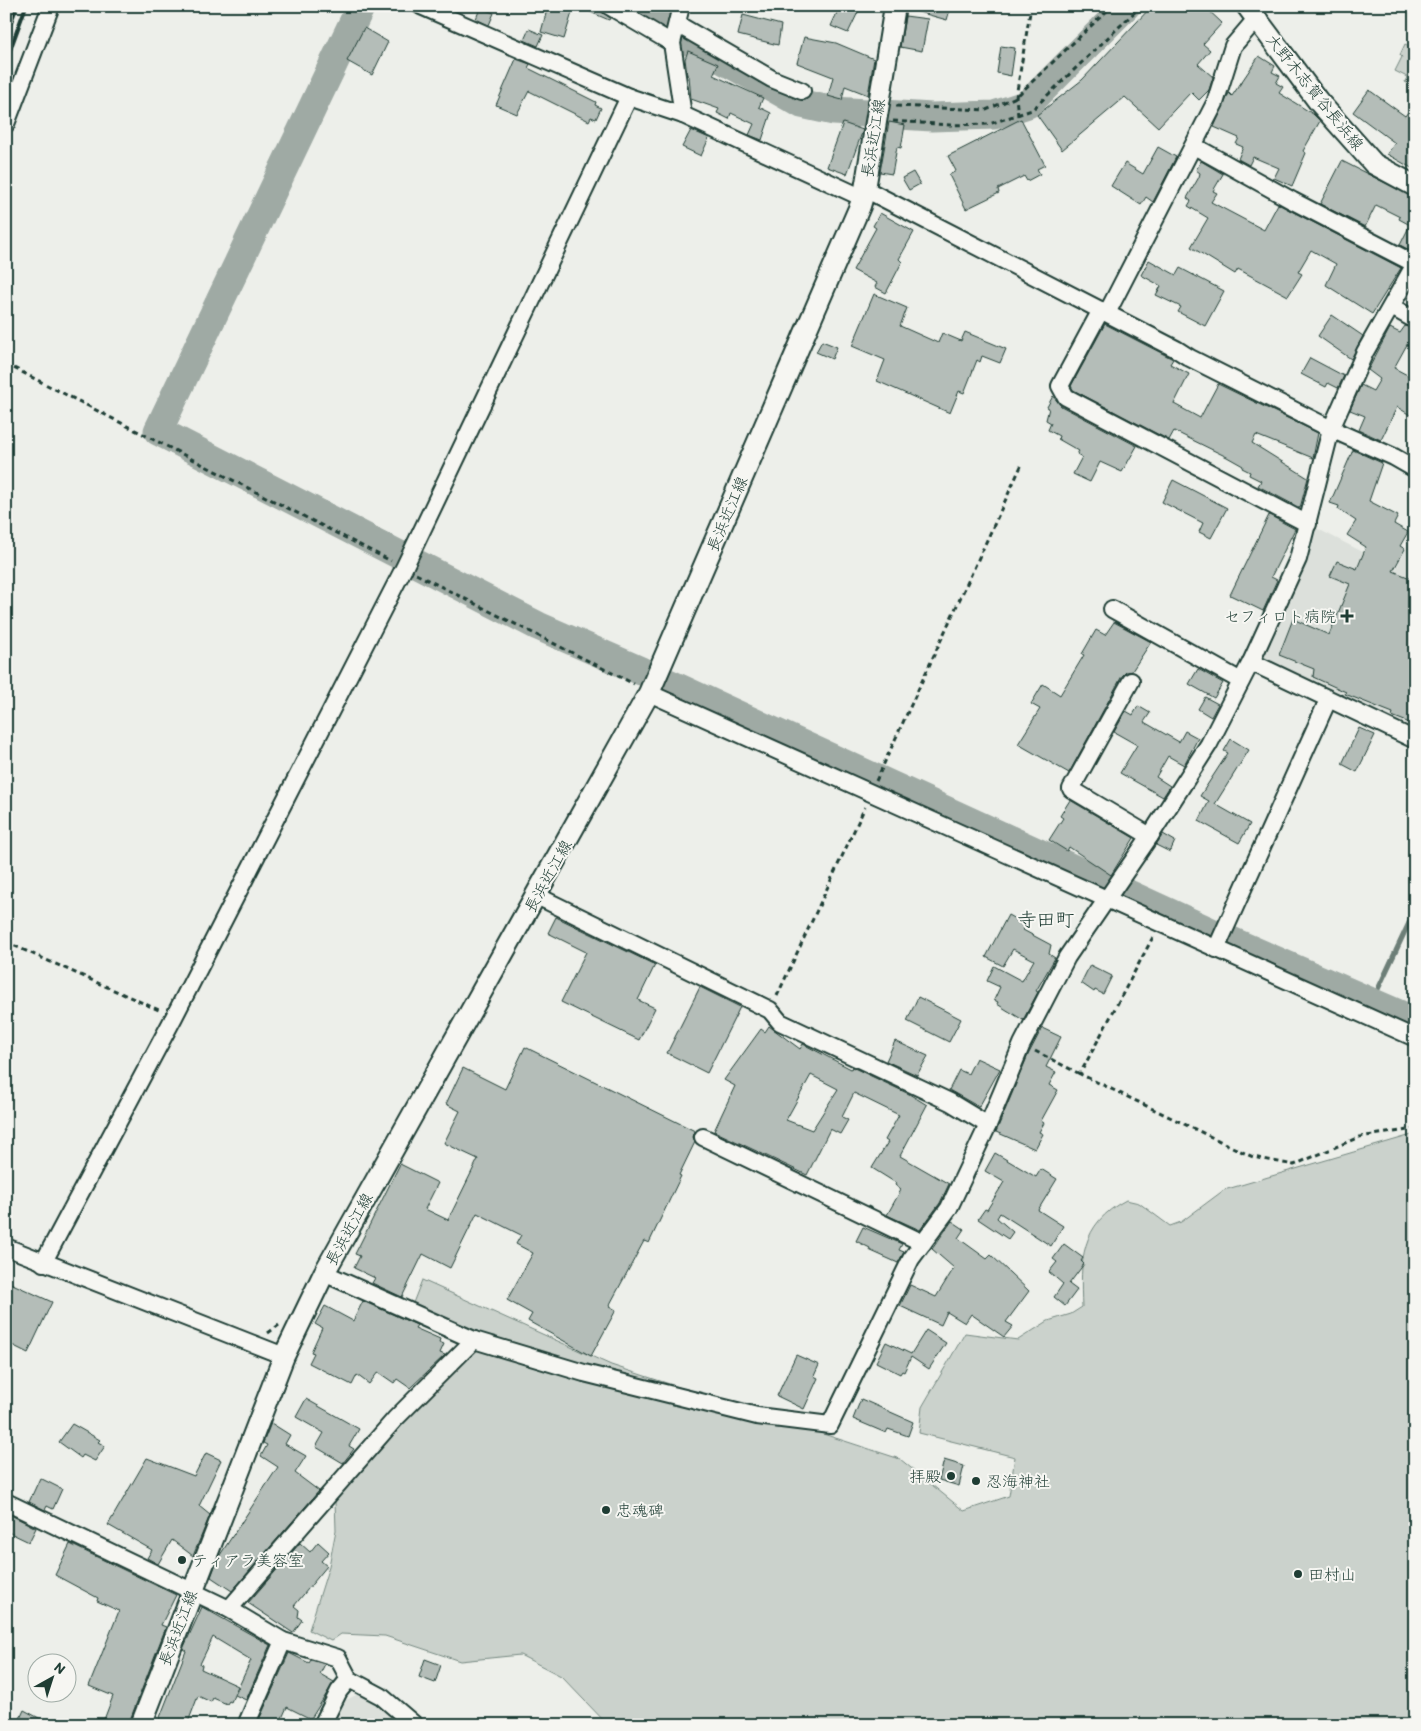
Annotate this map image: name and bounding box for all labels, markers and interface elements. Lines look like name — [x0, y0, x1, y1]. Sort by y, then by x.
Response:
street label: 大野木志賀谷長浜線 — [1262, 30, 1368, 154]
street label: 長浜近江線 — [857, 97, 889, 179]
street label: 長浜近江線 — [703, 473, 751, 555]
place label: セフィロト病院 — [1224, 607, 1336, 626]
marker: セフィロト病院 — [1340, 609, 1354, 623]
street label: 長浜近江線 — [520, 836, 576, 916]
district label: 寺田町 — [1017, 908, 1075, 931]
street label: 長浜近江線 — [321, 1189, 377, 1269]
place label: 拝殿 — [909, 1467, 941, 1486]
marker: 拝殿 — [945, 1470, 957, 1482]
place label: 忍海神社 — [986, 1472, 1050, 1491]
marker: 忍海神社 — [970, 1475, 982, 1487]
place label: 忠魂碑 — [616, 1501, 664, 1520]
marker: 忠魂碑 — [600, 1504, 612, 1516]
place label: ティアラ美容室 — [192, 1551, 304, 1570]
marker: ティアラ美容室 — [176, 1554, 188, 1566]
place label: 田村山 — [1308, 1565, 1356, 1584]
marker: 田村山 — [1292, 1568, 1304, 1580]
street label: 長浜近江線 — [155, 1587, 201, 1669]
north arrow — [28, 1654, 78, 1704]
text: N — [51, 1659, 69, 1678]

